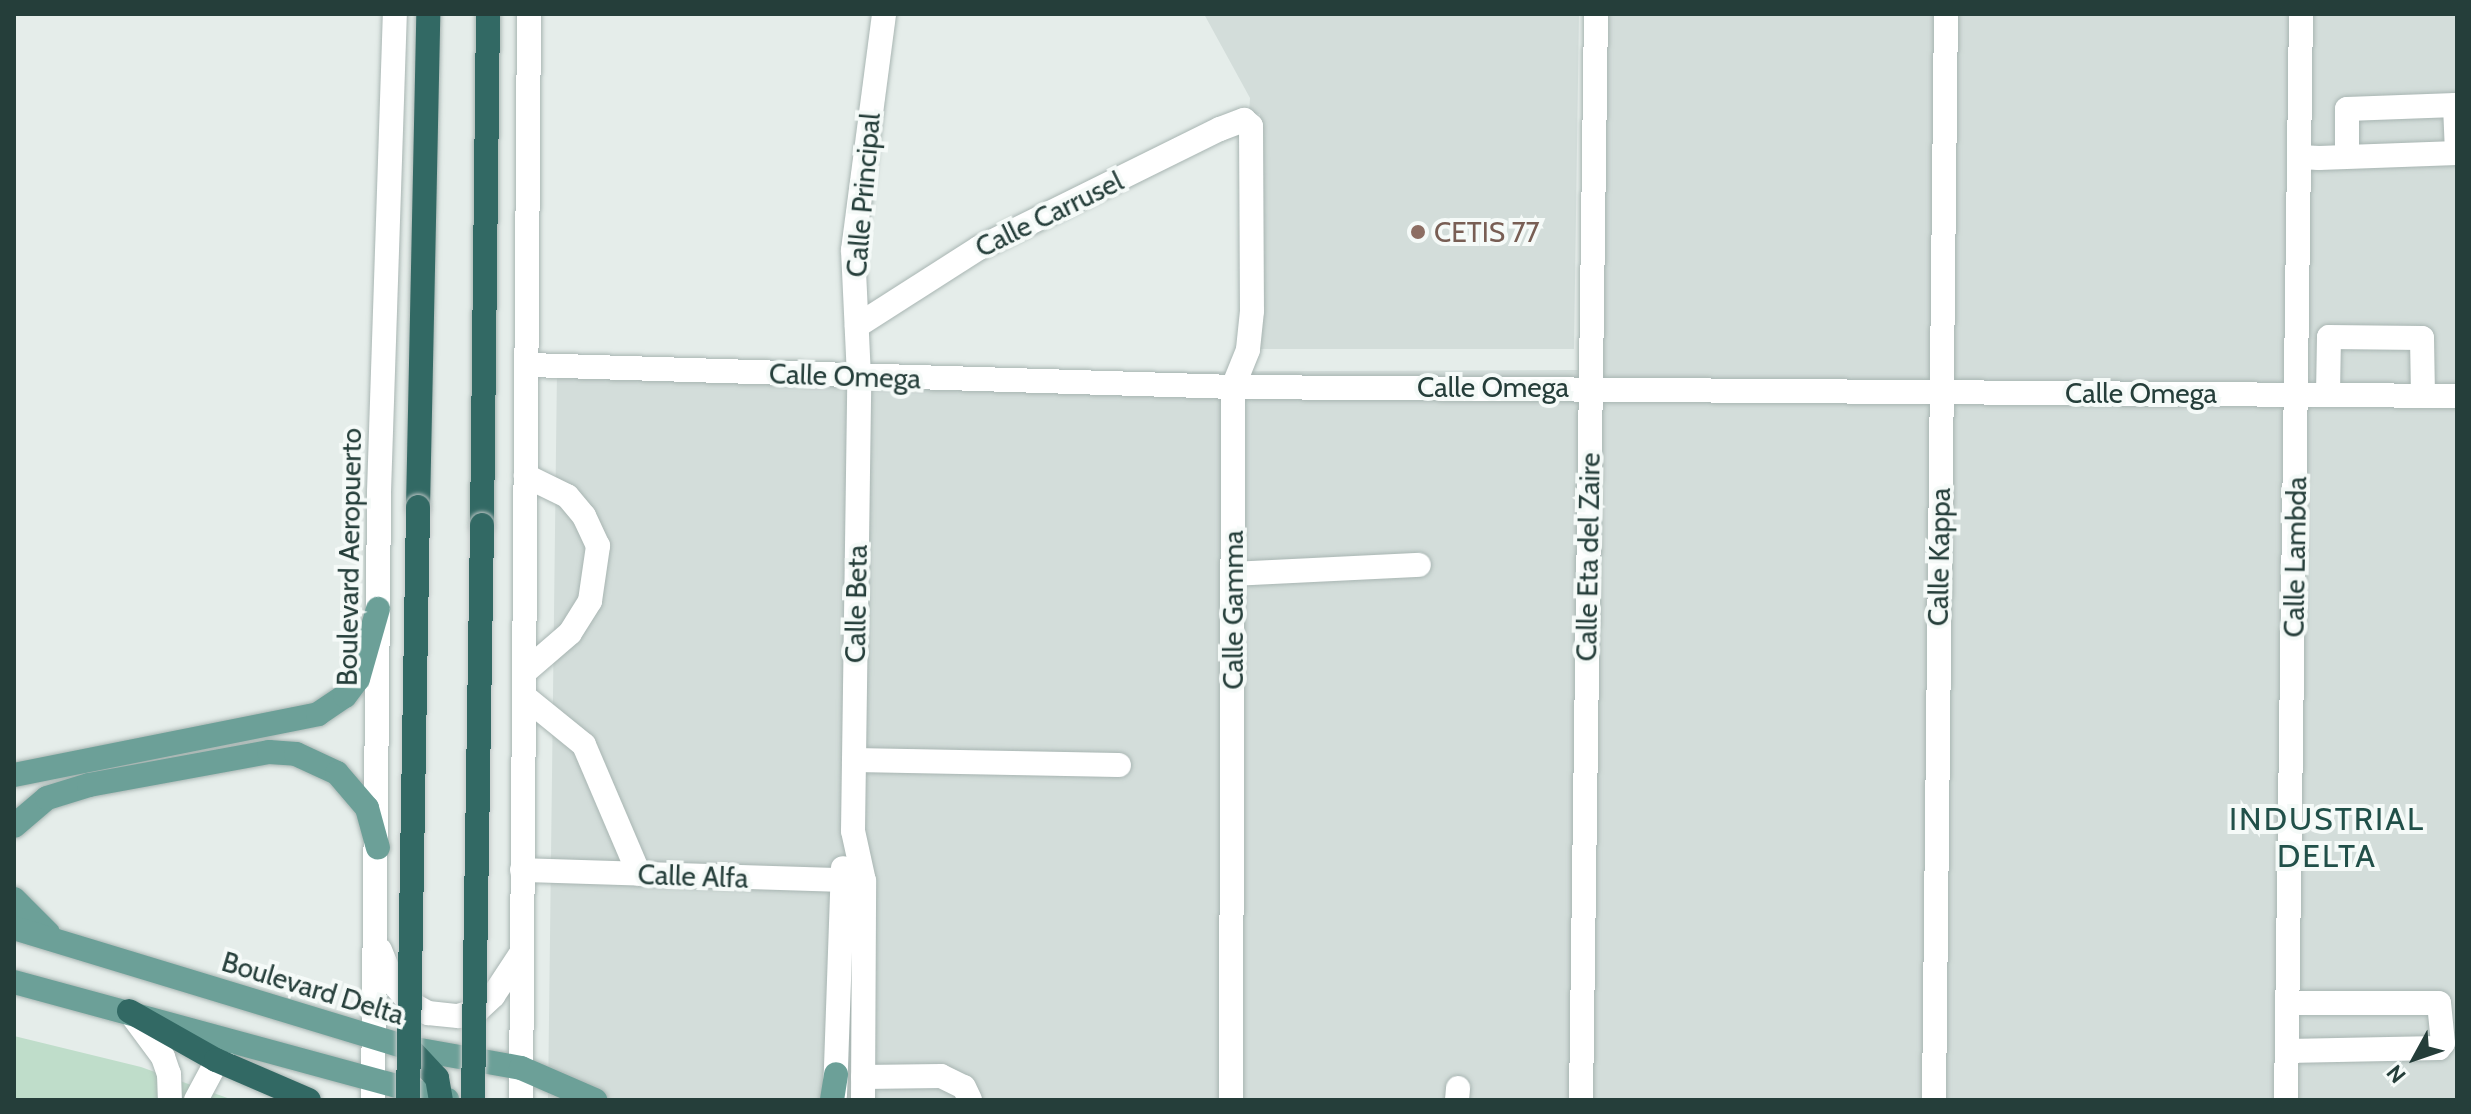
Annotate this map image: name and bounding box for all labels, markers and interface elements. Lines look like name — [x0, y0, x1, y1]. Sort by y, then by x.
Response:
street label: Calle Principal — [839, 111, 887, 279]
street label: Calle Carrusel — [970, 164, 1128, 264]
place label: CETIS 77 — [1434, 215, 1540, 249]
marker: CETIS 77 — [1409, 223, 1427, 241]
street label: Calle Omega — [768, 357, 922, 395]
street label: Calle Omega — [1417, 370, 1569, 404]
street label: Calle Omega — [2065, 376, 2217, 410]
street label: Boulevard Aeropuerto — [330, 428, 368, 686]
street label: Calle Eta del Zaire — [1569, 452, 1607, 662]
street label: Calle Lambda — [2277, 476, 2313, 638]
street label: Calle Kappa — [1921, 488, 1957, 626]
street label: Calle Gamma — [1216, 530, 1250, 690]
street label: Calle Beta — [838, 545, 874, 663]
district label: INDUSTRIAL DELTA — [2229, 801, 2425, 876]
street label: Calle Alfa — [637, 857, 749, 895]
street label: Boulevard Delta — [218, 944, 408, 1032]
north arrow — [2375, 1018, 2455, 1098]
text: N — [2381, 1059, 2412, 1088]

